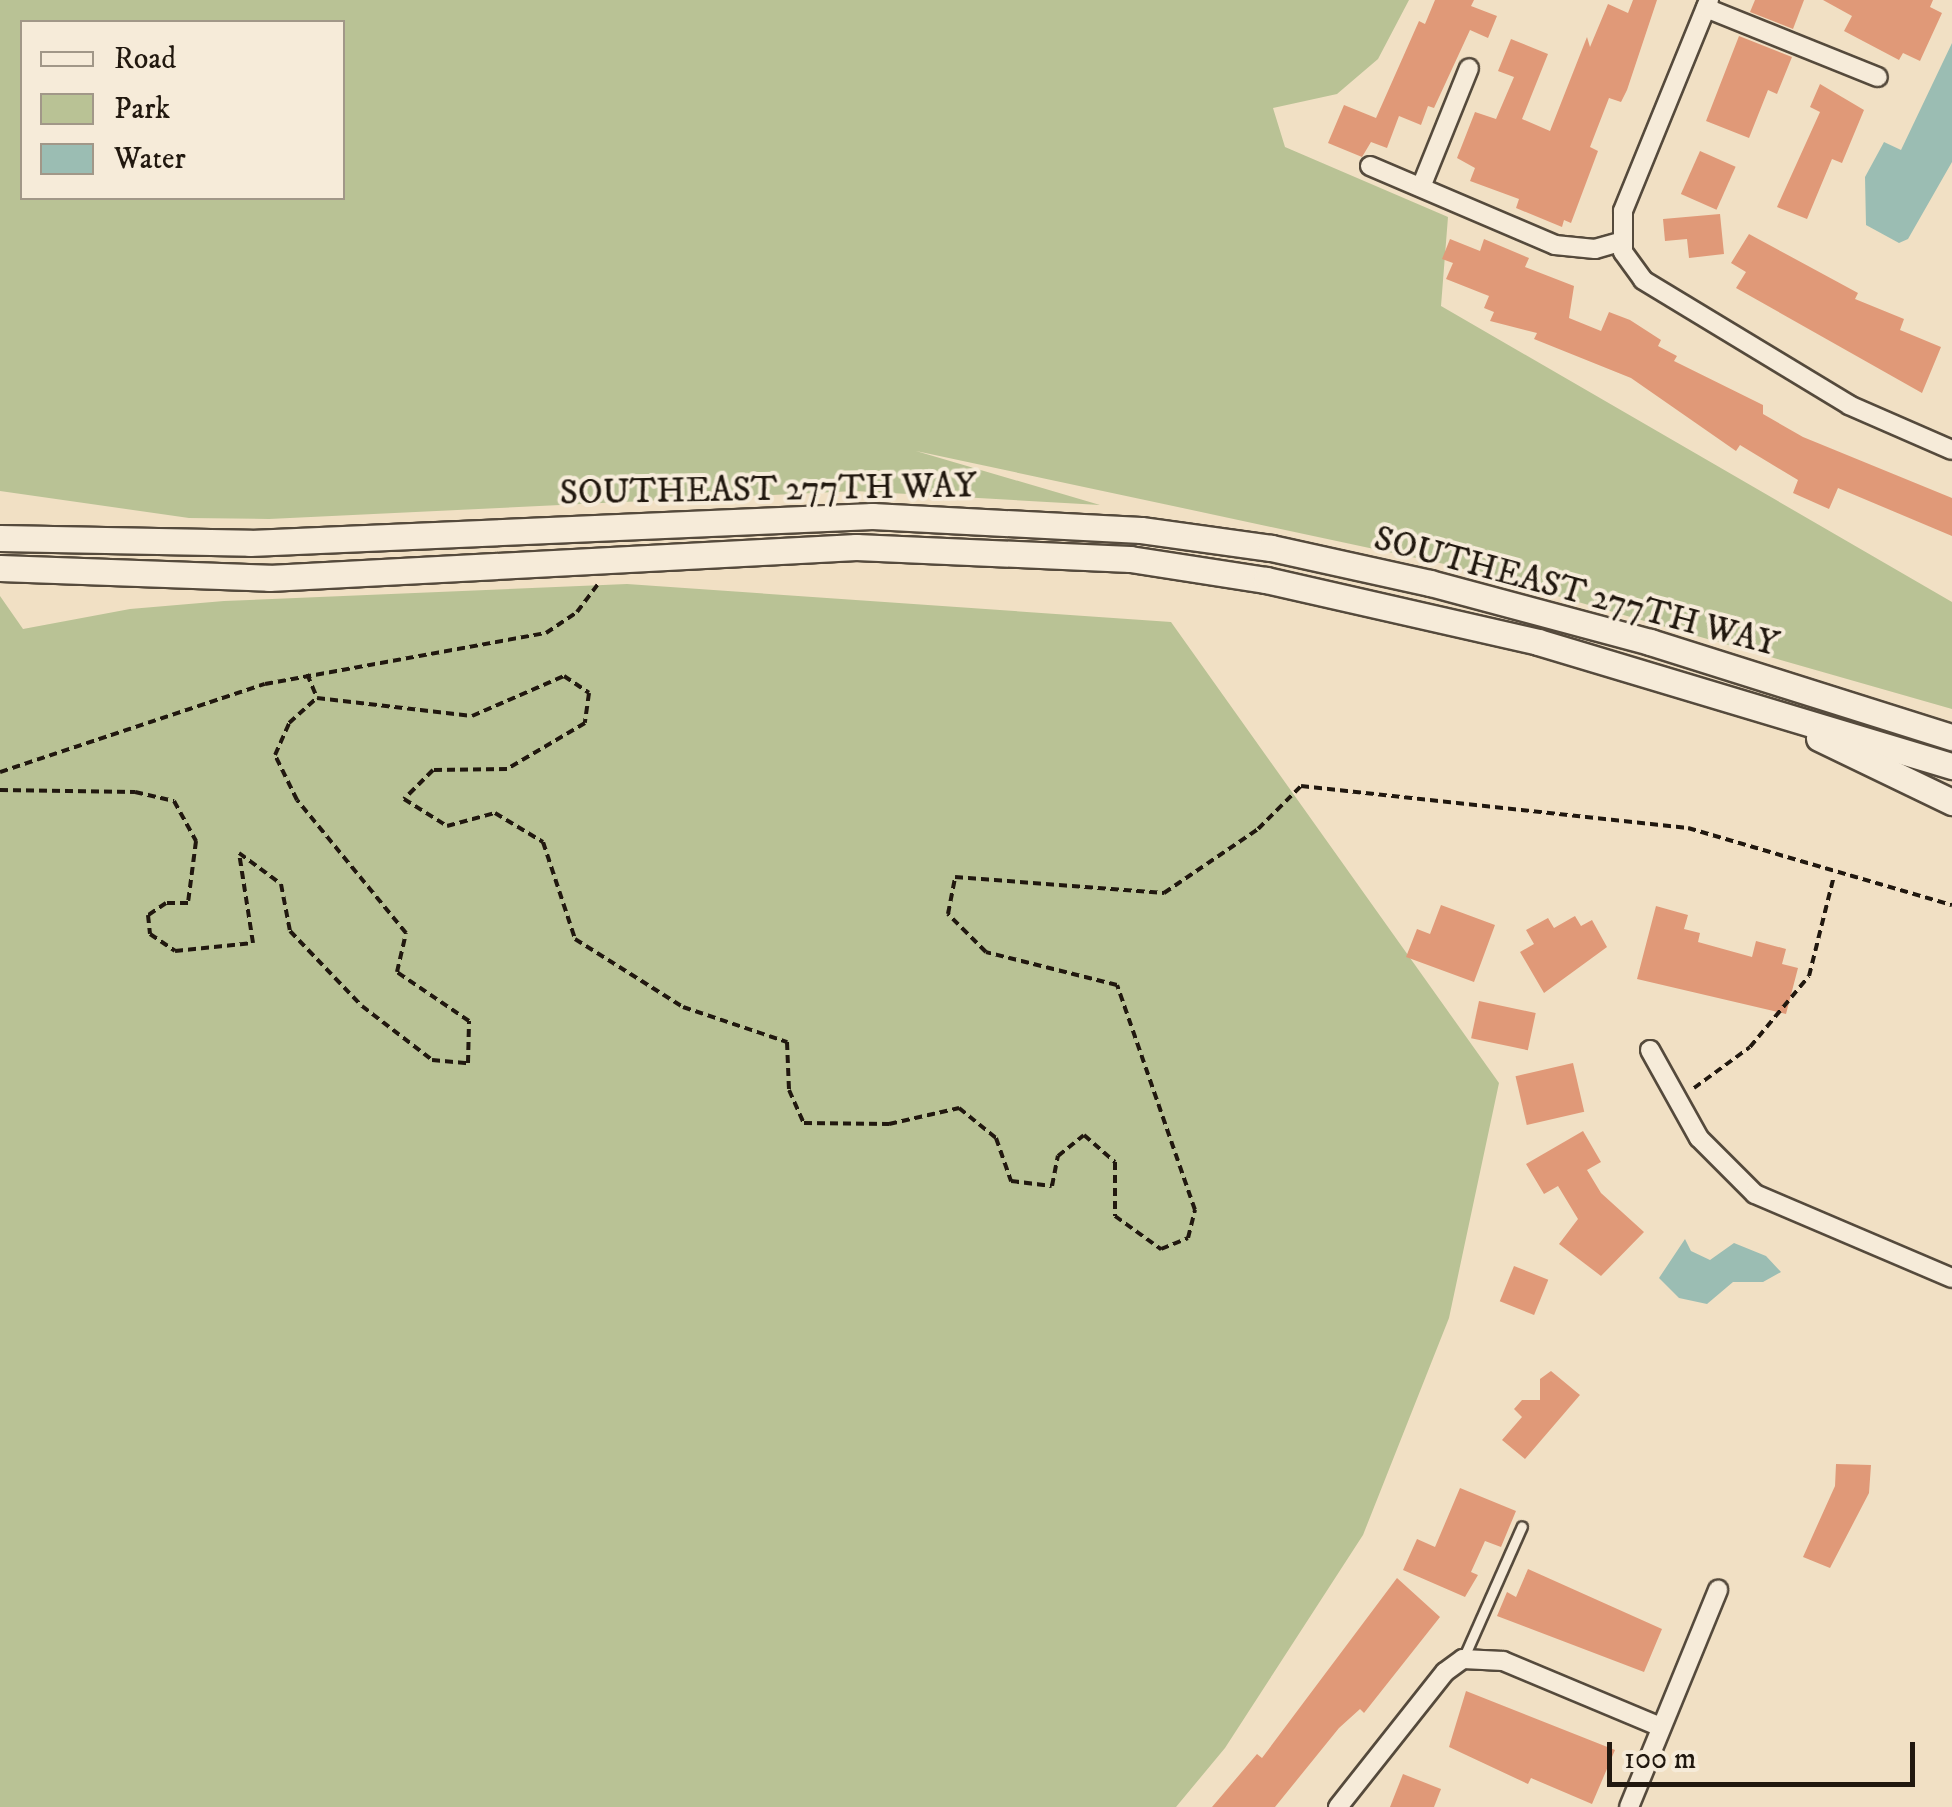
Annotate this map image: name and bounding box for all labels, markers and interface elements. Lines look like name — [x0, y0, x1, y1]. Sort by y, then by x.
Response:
legend — [20, 20, 345, 200]
text: Road — [114, 41, 176, 78]
text: Park — [114, 91, 170, 128]
text: Water — [114, 141, 186, 178]
street label: SOUTHEAST 277TH WAY — [559, 465, 977, 515]
street label: SOUTHEAST 277TH WAY — [1369, 518, 1783, 666]
scale bar — [1612, 1722, 1920, 1784]
text: 100 m — [1624, 1741, 1696, 1778]

